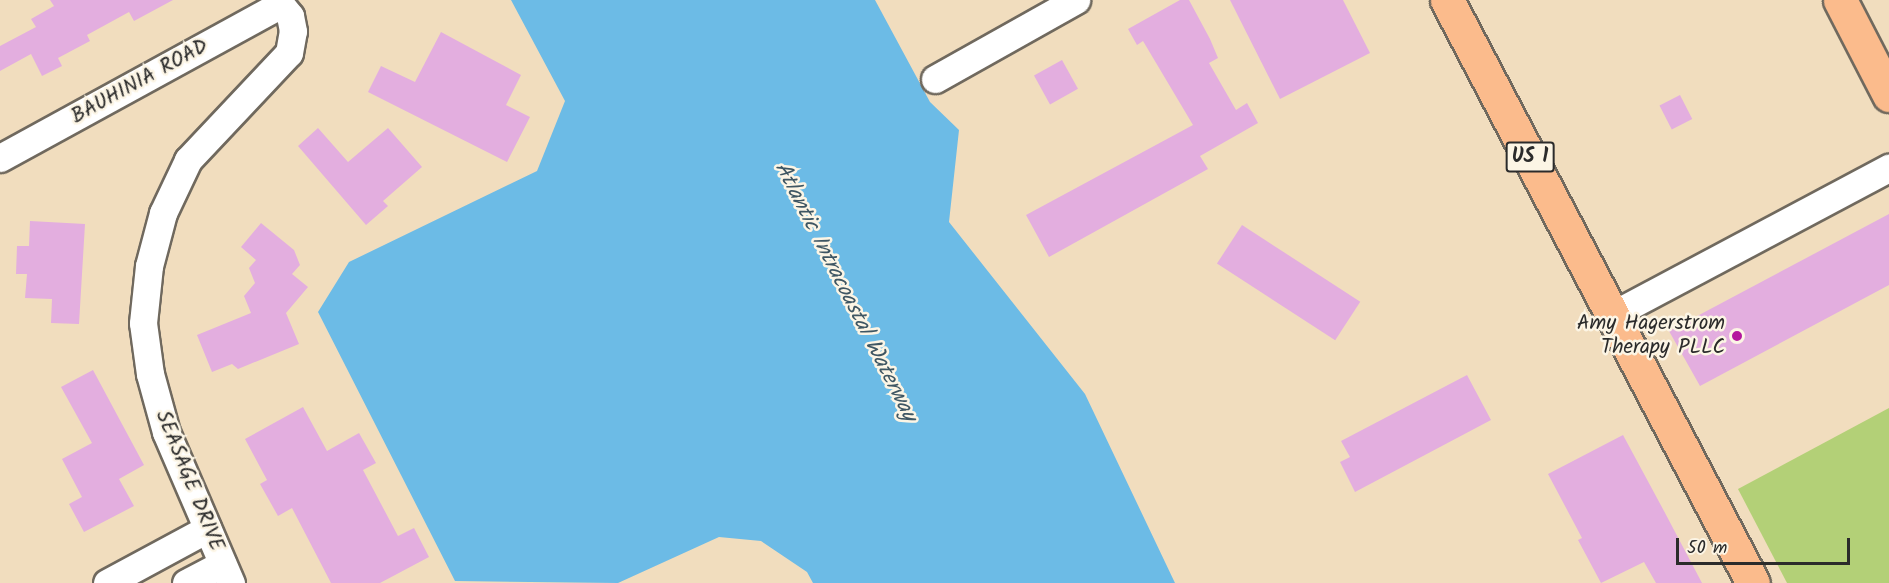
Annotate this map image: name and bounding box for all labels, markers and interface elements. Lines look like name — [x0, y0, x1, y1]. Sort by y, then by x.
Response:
street label: BAUHINIA ROAD — [67, 34, 213, 130]
road number: US 1 — [1504, 140, 1556, 174]
water label: Atlantic Intracoastal Waterway — [768, 158, 922, 426]
place label: Amy Hagerstrom Therapy PLLC — [1577, 311, 1725, 361]
marker: Amy Hagerstrom Therapy PLLC — [1730, 329, 1744, 343]
street label: SEASAGE DRIVE — [149, 407, 229, 555]
scale bar — [1679, 526, 1853, 564]
text: 50 m — [1687, 534, 1727, 563]

